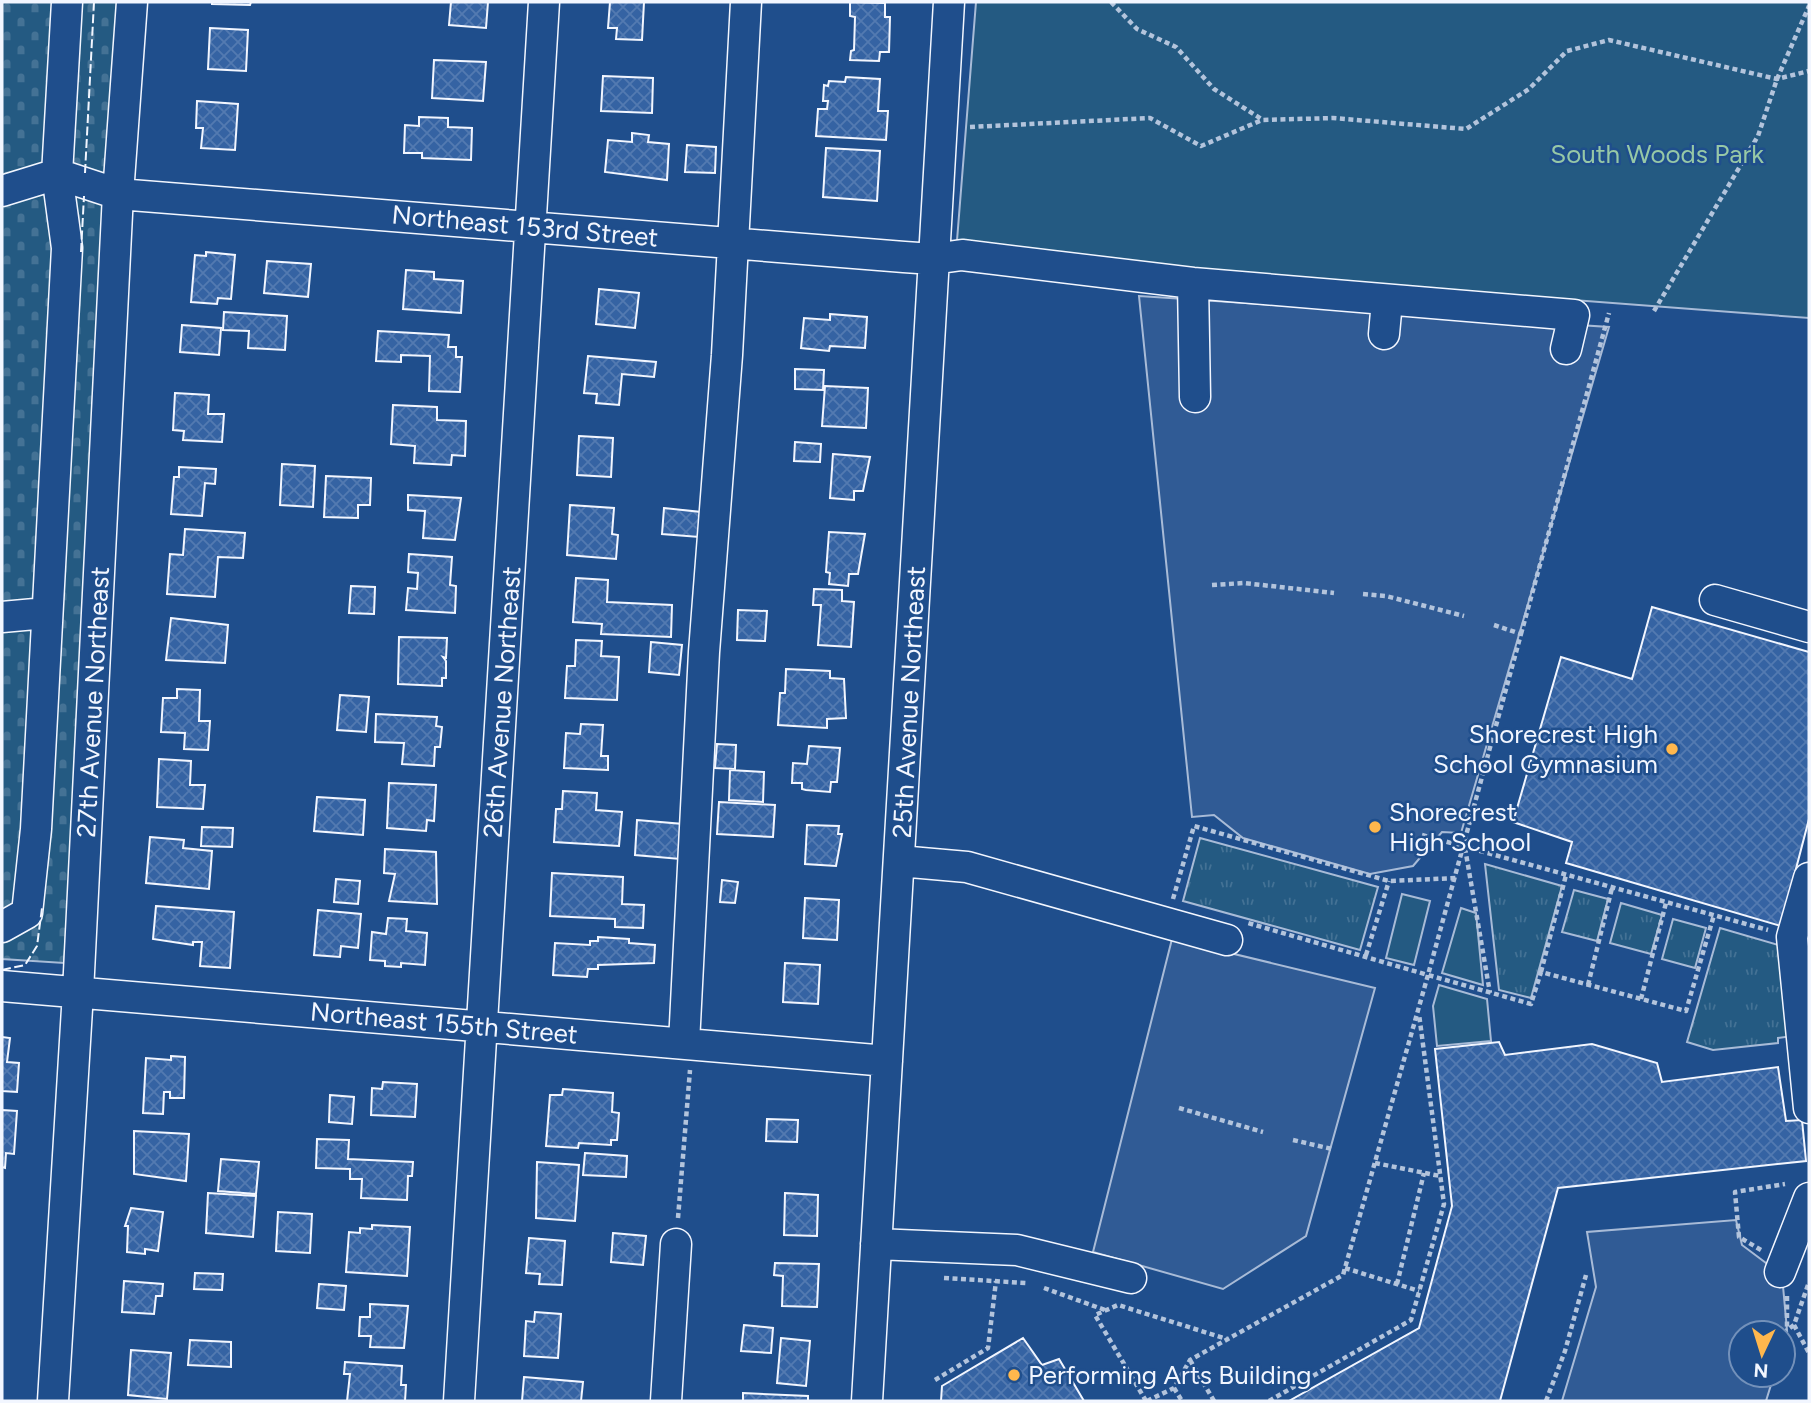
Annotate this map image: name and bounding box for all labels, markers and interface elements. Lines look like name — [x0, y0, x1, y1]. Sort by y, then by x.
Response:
park label: South Woods Park — [1550, 138, 1764, 170]
street label: Northeast 153rd Street — [390, 198, 660, 254]
street label: 26th Avenue Northeast — [477, 565, 527, 839]
street label: 25th Avenue Northeast — [886, 565, 932, 839]
street label: 27th Avenue Northeast — [70, 566, 116, 838]
place label: Shorecrest High School Gymnasium — [1433, 718, 1658, 780]
marker: Shorecrest High School Gymnasium — [1664, 741, 1680, 757]
place label: Shorecrest High School — [1389, 796, 1531, 858]
marker: Shorecrest High School — [1367, 819, 1383, 835]
street label: Northeast 155th Street — [309, 995, 579, 1051]
north arrow — [1727, 1319, 1797, 1389]
text: N — [1753, 1358, 1769, 1382]
place label: Performing Arts Building — [1028, 1359, 1311, 1391]
marker: Performing Arts Building — [1006, 1367, 1022, 1383]

